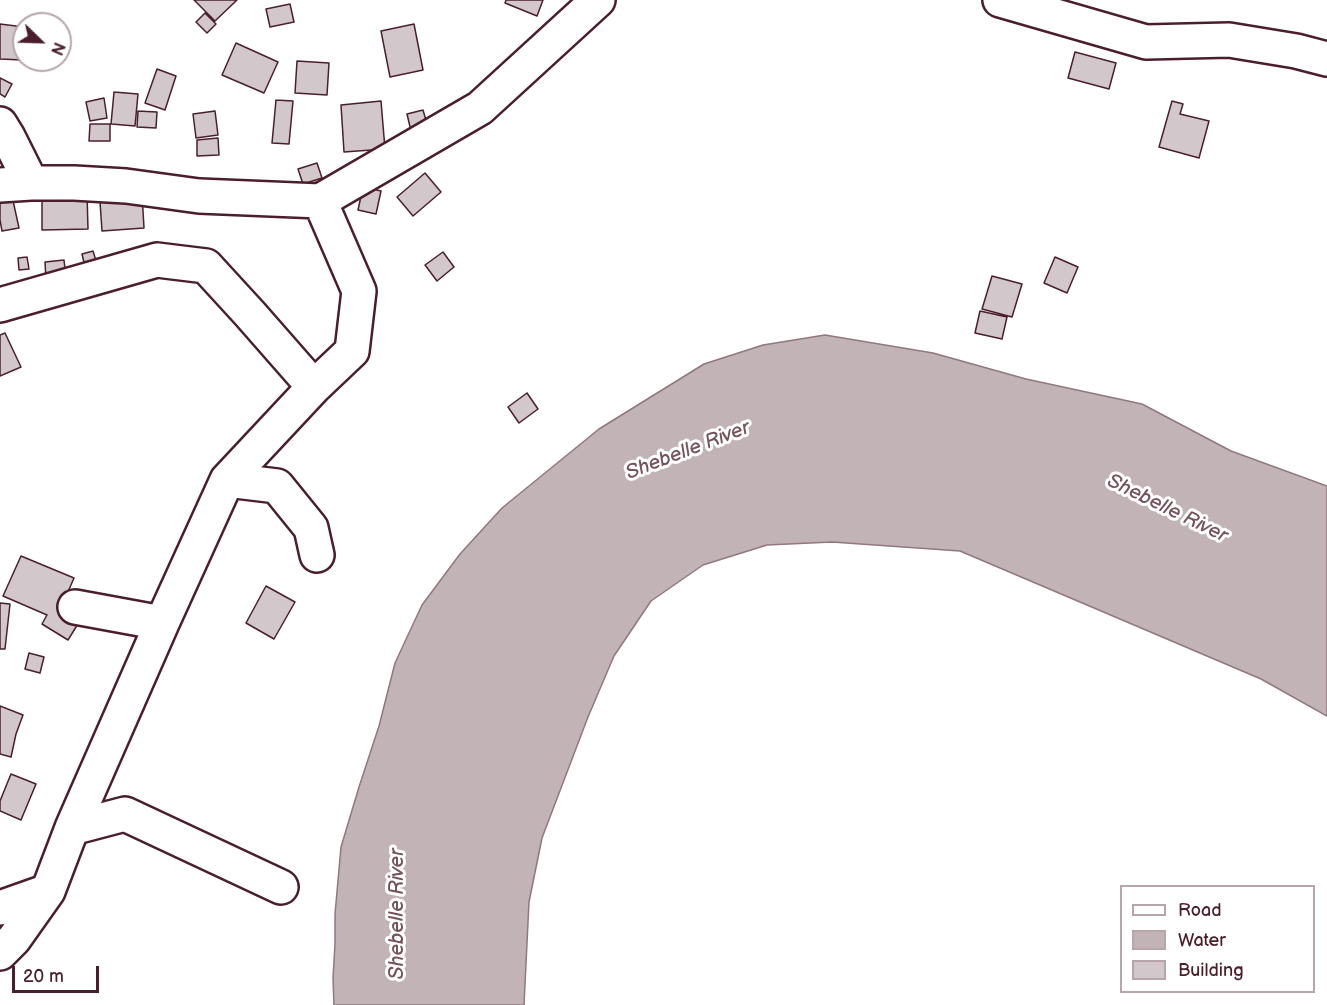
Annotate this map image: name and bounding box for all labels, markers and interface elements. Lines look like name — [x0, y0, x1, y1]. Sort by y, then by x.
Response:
north arrow — [12, 12, 72, 72]
text: N — [46, 39, 68, 58]
water label: Shebelle River — [623, 416, 753, 486]
water label: Shebelle River — [1103, 470, 1231, 548]
water label: Shebelle River — [386, 849, 410, 979]
legend — [1120, 885, 1315, 993]
text: Road — [1178, 900, 1222, 921]
text: Water — [1178, 930, 1226, 951]
scale bar — [15, 954, 102, 992]
text: Building — [1178, 960, 1244, 981]
text: 20 m — [23, 966, 64, 987]

